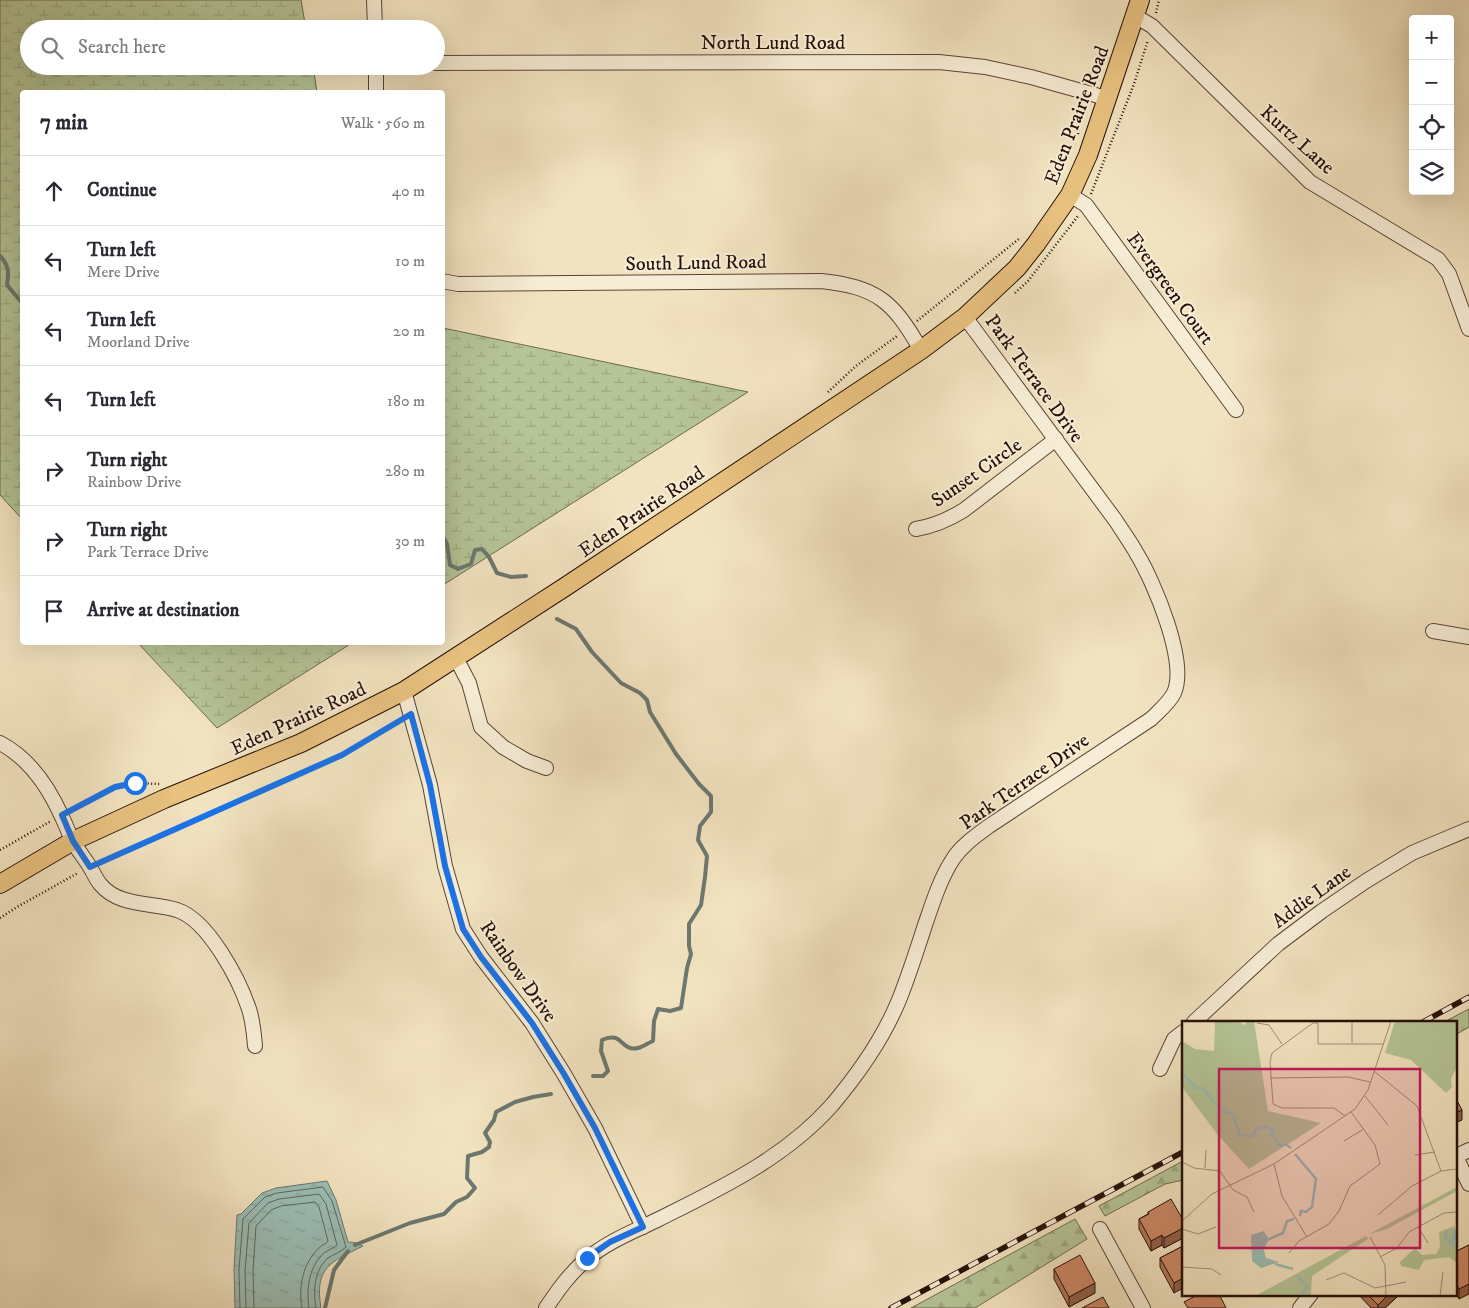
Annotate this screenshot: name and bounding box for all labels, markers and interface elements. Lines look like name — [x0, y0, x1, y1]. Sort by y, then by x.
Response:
map controls — [1409, 15, 1454, 195]
button: + — [1409, 15, 1454, 60]
search box — [20, 20, 445, 75]
street label: North Lund Road — [701, 31, 845, 56]
icon: search — [38, 34, 66, 62]
text: Search here — [78, 36, 166, 59]
street label: Eden Prairie Road — [1039, 43, 1115, 188]
button: − — [1409, 60, 1454, 105]
street label: Kurtz Lane — [1254, 100, 1340, 180]
button: locate — [1409, 105, 1454, 150]
text: 7 min — [40, 110, 88, 136]
text: Walk · 560 m — [341, 113, 425, 133]
button: layers — [1409, 150, 1454, 195]
icon: ahead — [40, 177, 68, 205]
text: Continue — [87, 179, 157, 202]
text: 40 m — [392, 181, 425, 201]
street label: Evergreen Court — [1121, 228, 1219, 350]
text: Turn left — [87, 239, 156, 262]
icon: left — [40, 247, 68, 275]
street label: South Lund Road — [625, 250, 767, 277]
text: 10 m — [395, 251, 425, 271]
text: Mere Drive — [87, 262, 160, 282]
text: Turn left — [87, 309, 156, 332]
street label: Park Terrace Drive — [979, 310, 1089, 448]
icon: left — [40, 317, 68, 345]
text: 20 m — [393, 321, 425, 341]
text: Moorland Drive — [87, 332, 190, 352]
icon: left — [40, 387, 68, 415]
text: Turn left — [87, 389, 156, 412]
text: 180 m — [387, 391, 425, 411]
street label: Sunset Circle — [927, 433, 1027, 514]
text: Turn right — [87, 449, 167, 472]
icon: right — [40, 457, 68, 485]
text: 280 m — [385, 461, 425, 481]
street label: Eden Prairie Road — [574, 461, 710, 564]
text: Rainbow Drive — [87, 472, 181, 492]
text: Turn right — [87, 519, 167, 542]
icon: right — [40, 527, 68, 555]
text: 30 m — [395, 531, 425, 551]
text: Park Terrace Drive — [87, 542, 209, 562]
icon: arrive — [40, 597, 68, 625]
text: Arrive at destination — [87, 599, 239, 622]
street label: Eden Prairie Road — [227, 677, 370, 762]
street label: Park Terrace Drive — [955, 728, 1094, 836]
route start — [124, 772, 147, 795]
street label: Addie Lane — [1267, 860, 1356, 934]
street label: Rainbow Drive — [474, 916, 562, 1027]
inset map — [1182, 1021, 1456, 1296]
route end — [576, 1247, 599, 1270]

